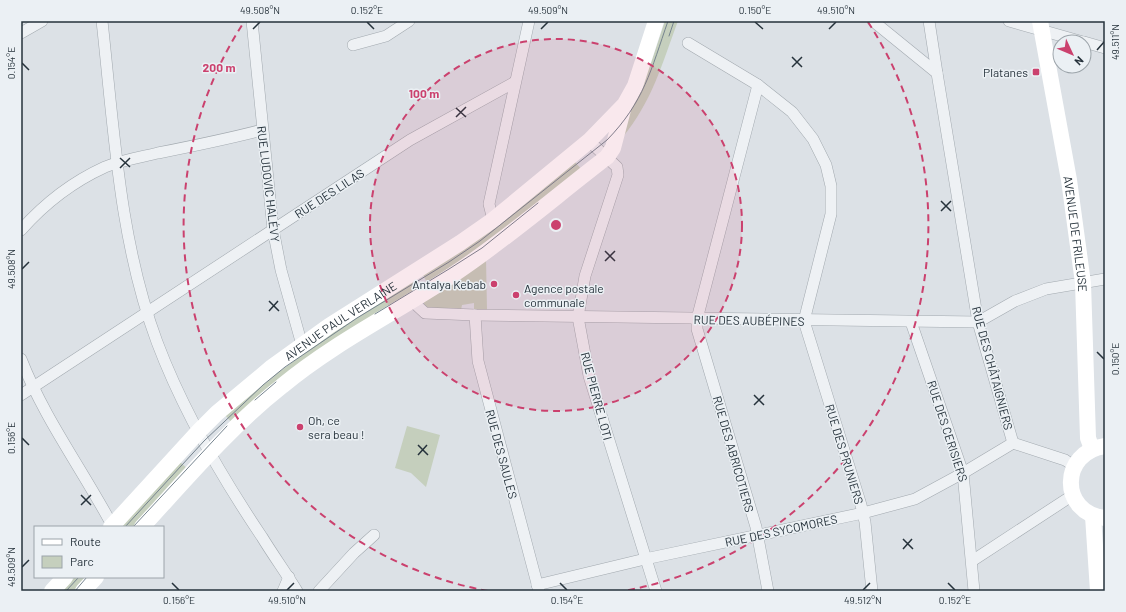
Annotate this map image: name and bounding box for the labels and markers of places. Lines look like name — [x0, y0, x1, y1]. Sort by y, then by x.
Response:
place label: Platanes — [983, 65, 1028, 79]
marker: Platanes — [1031, 67, 1041, 77]
centre of rings — [549, 218, 563, 232]
place label: Antalya Kebab — [412, 277, 486, 291]
marker: Antalya Kebab — [489, 279, 499, 289]
place label: Agence postale communale — [524, 281, 604, 309]
marker: Agence postale communale — [511, 290, 521, 300]
place label: Oh, ce sera beau ! — [308, 413, 365, 441]
marker: Oh, ce sera beau ! — [295, 422, 305, 432]

